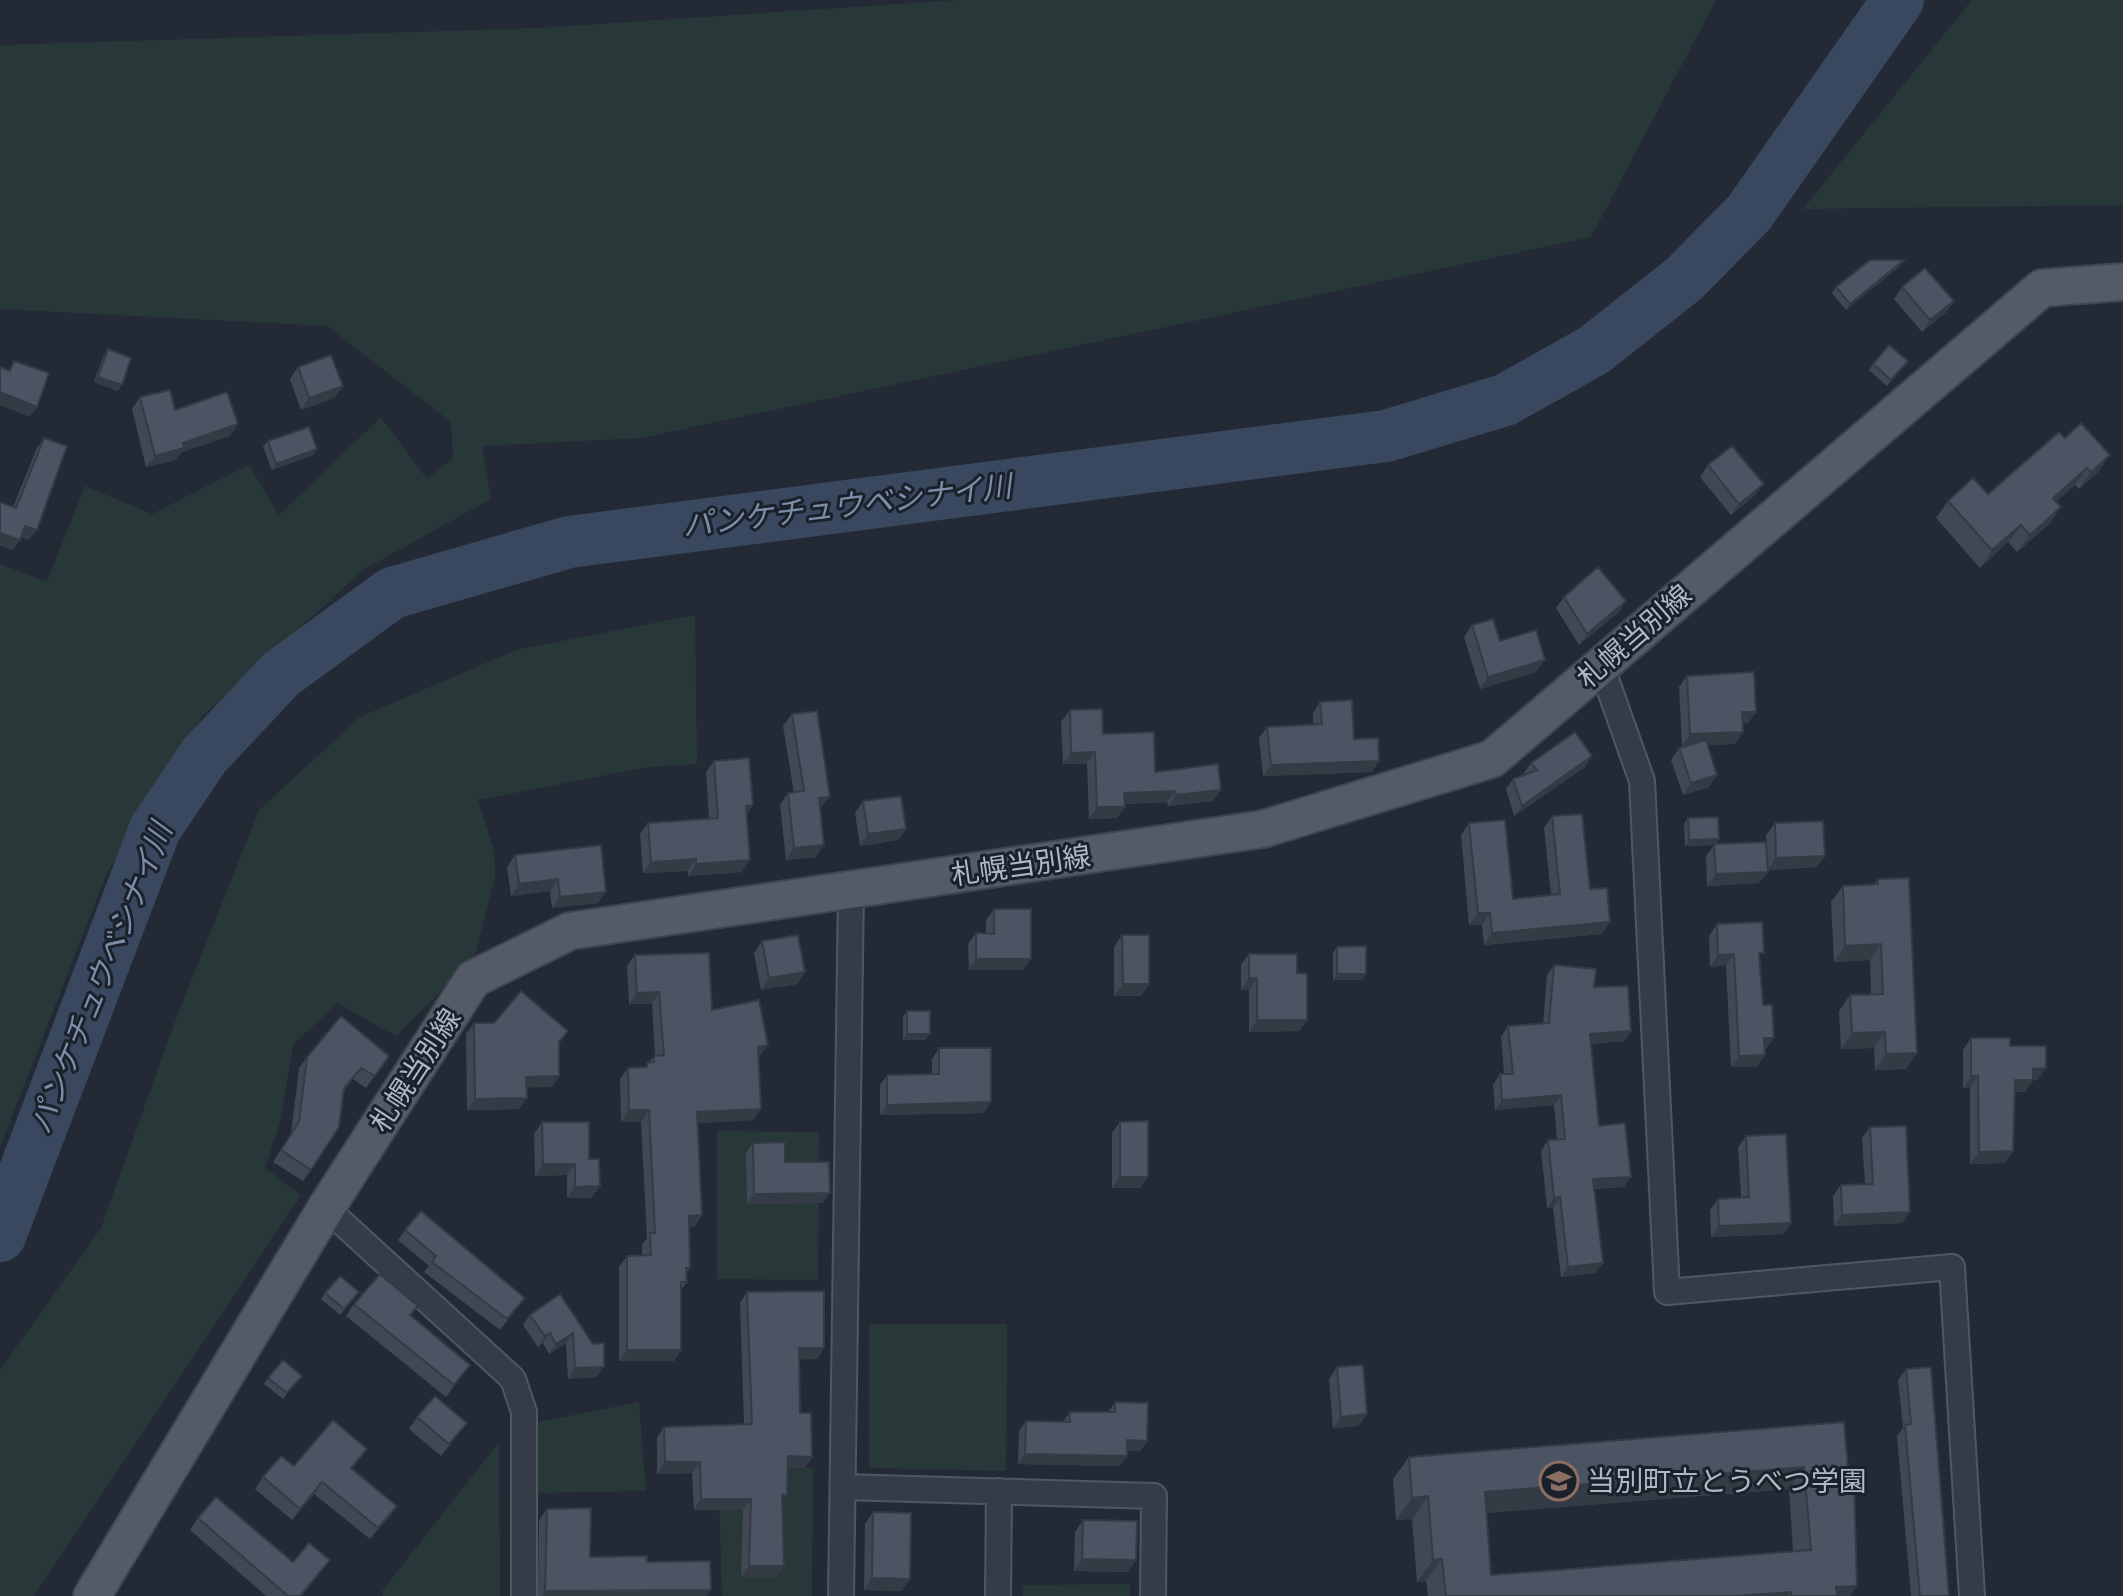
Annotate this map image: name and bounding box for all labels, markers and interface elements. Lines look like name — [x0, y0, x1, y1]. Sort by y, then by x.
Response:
water label: パンケチュウベシナイ川 — [680, 465, 1016, 542]
street label: 札幌当別線 — [1569, 576, 1697, 694]
water label: パンケチュウベシナイ川 — [19, 814, 179, 1138]
street label: 札幌当別線 — [949, 837, 1093, 891]
street label: 札幌当別線 — [362, 1001, 467, 1137]
school or university icon: 当別町立とうべつ学園 — [1538, 1460, 1580, 1502]
place label: 当別町立とうべつ学園 — [1587, 1463, 1867, 1497]

